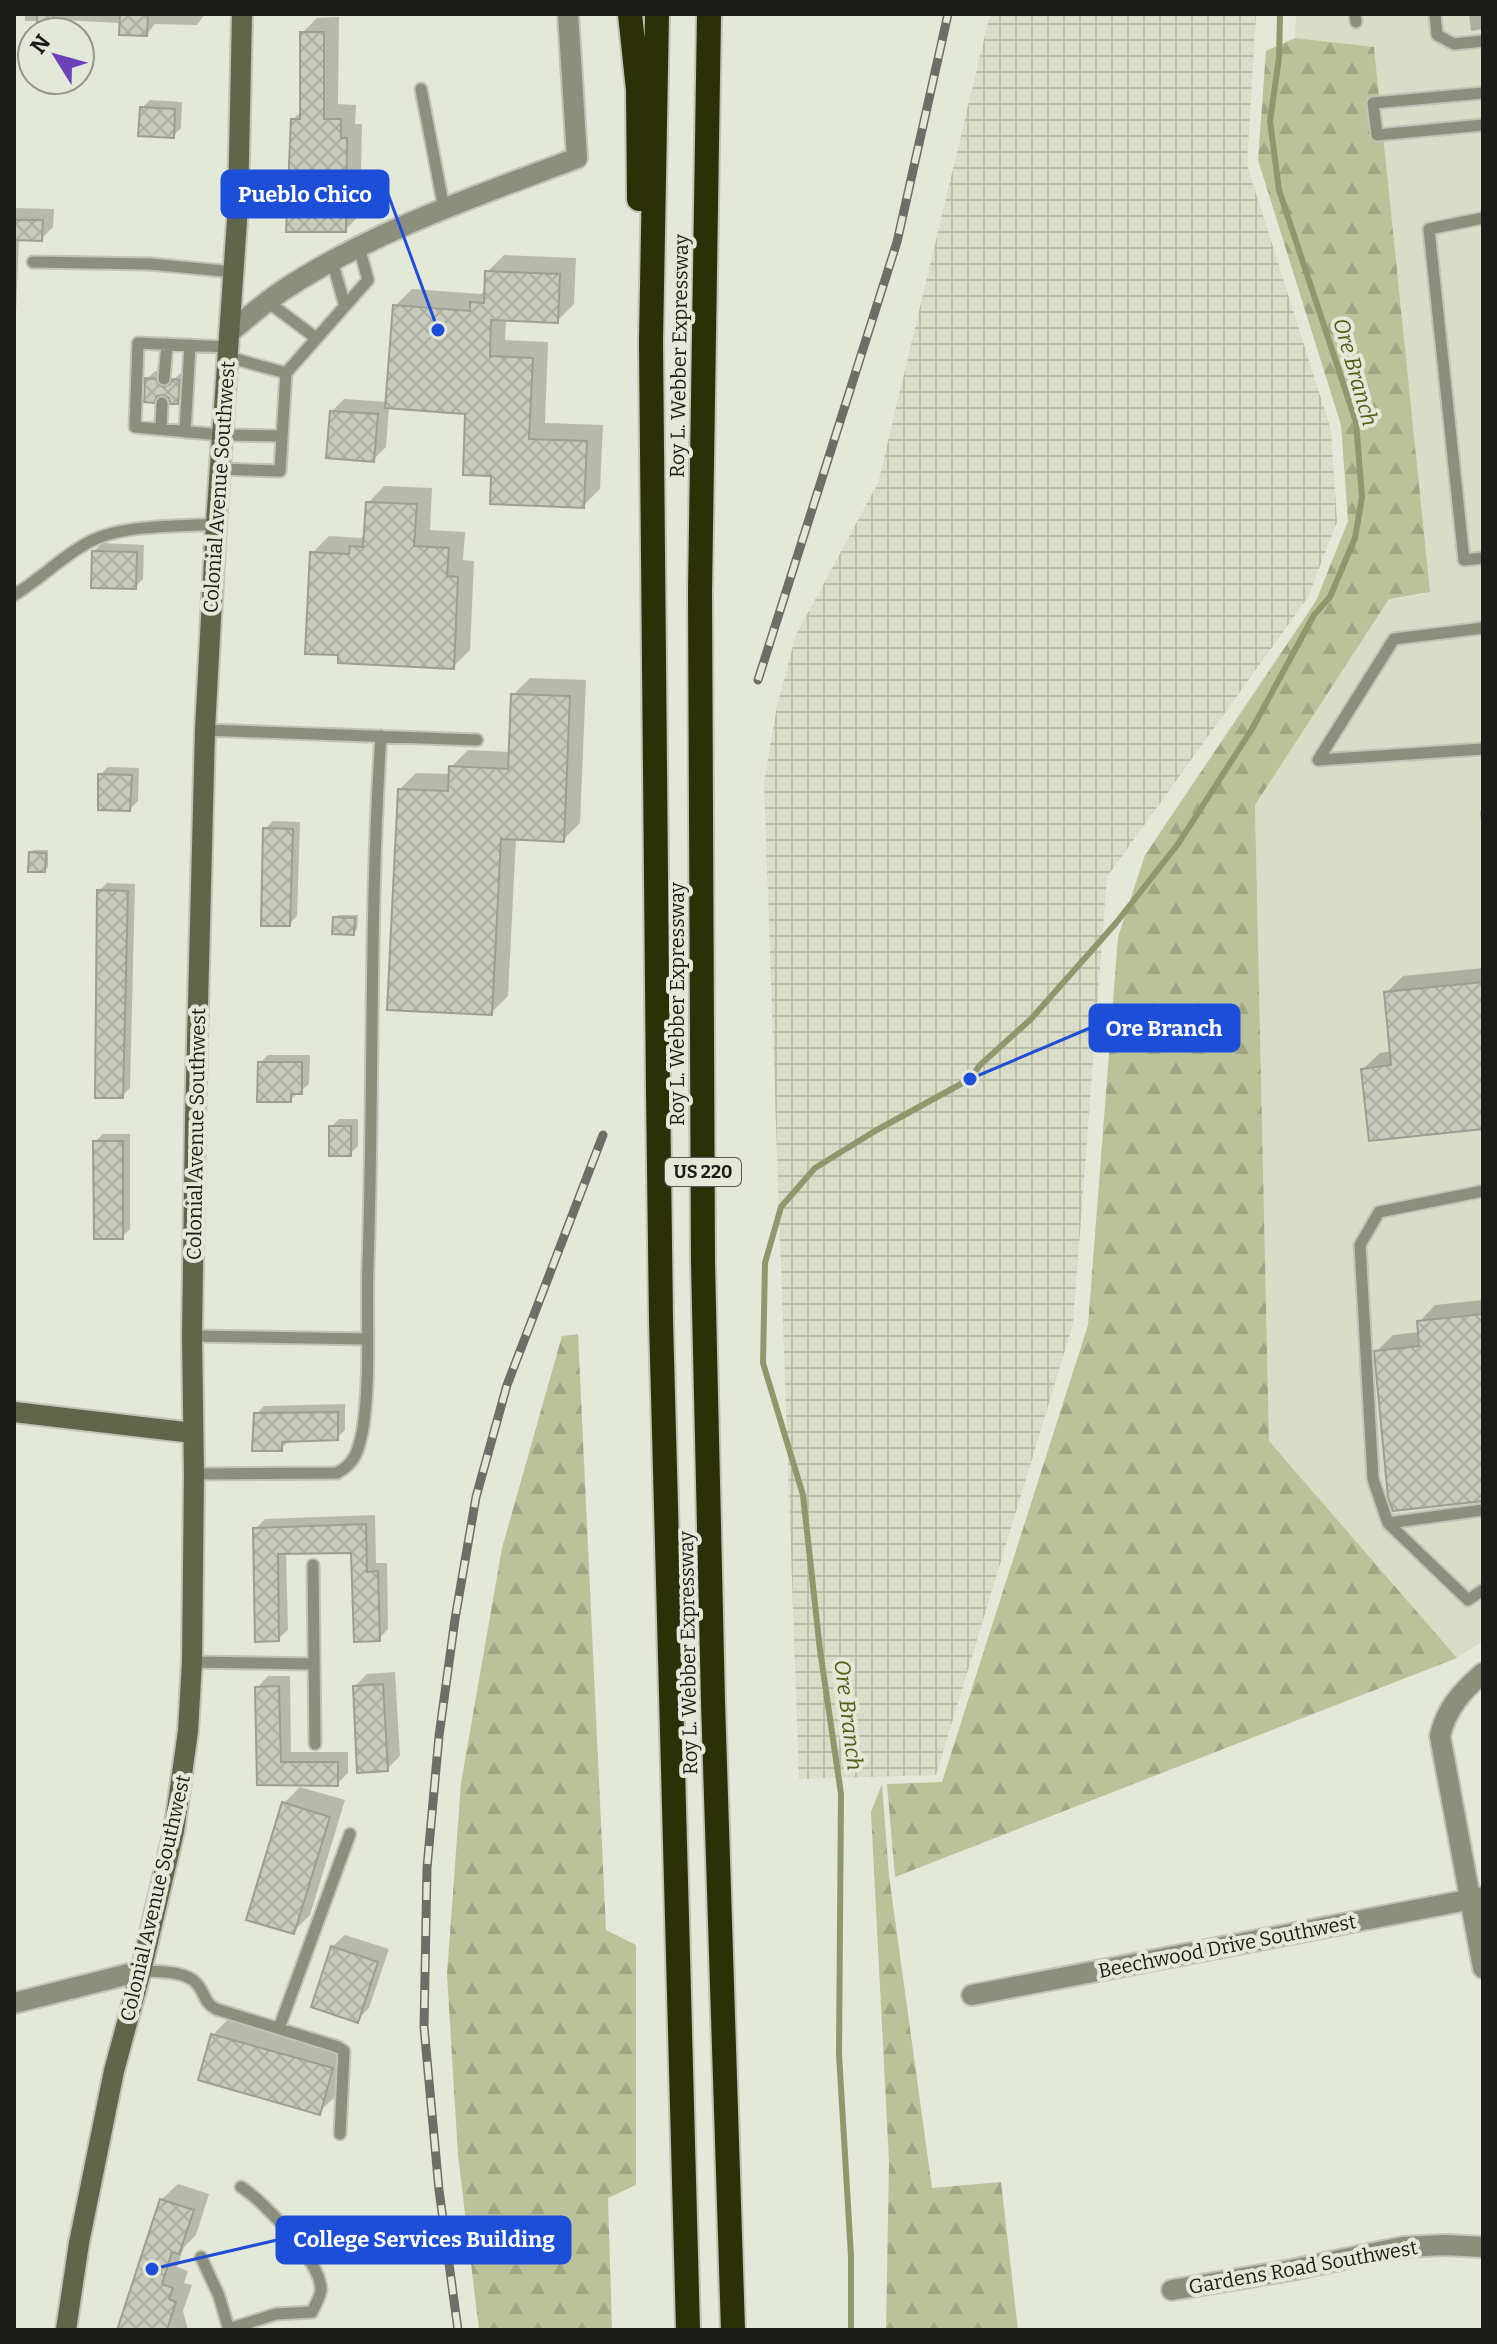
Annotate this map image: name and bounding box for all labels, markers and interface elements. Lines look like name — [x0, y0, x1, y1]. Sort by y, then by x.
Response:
north arrow — [16, 16, 96, 96]
text: N — [25, 29, 56, 59]
callout: Pueblo Chico — [222, 171, 388, 217]
text: Pueblo Chico — [238, 181, 372, 208]
street label: Roy L. Webber Expressway — [665, 234, 693, 478]
water label: Ore Branch — [1327, 315, 1384, 429]
street label: Colonial Avenue Southwest — [198, 360, 240, 614]
street label: Roy L. Webber Expressway — [665, 882, 689, 1126]
callout: Ore Branch — [1090, 1005, 1239, 1051]
street label: Colonial Avenue Southwest — [182, 1008, 210, 1260]
text: Ore Branch — [1105, 1015, 1223, 1042]
road number: US 220 — [665, 1158, 741, 1186]
street label: Roy L. Webber Expressway — [674, 1531, 702, 1775]
water label: Ore Branch — [828, 1658, 869, 1772]
street label: Colonial Avenue Southwest — [115, 1772, 195, 2024]
street label: Beechwood Drive Southwest — [1096, 1909, 1358, 1983]
callout: College Services Building — [277, 2217, 570, 2263]
text: College Services Building — [293, 2226, 555, 2253]
street label: Gardens Road Southwest — [1187, 2235, 1419, 2299]

